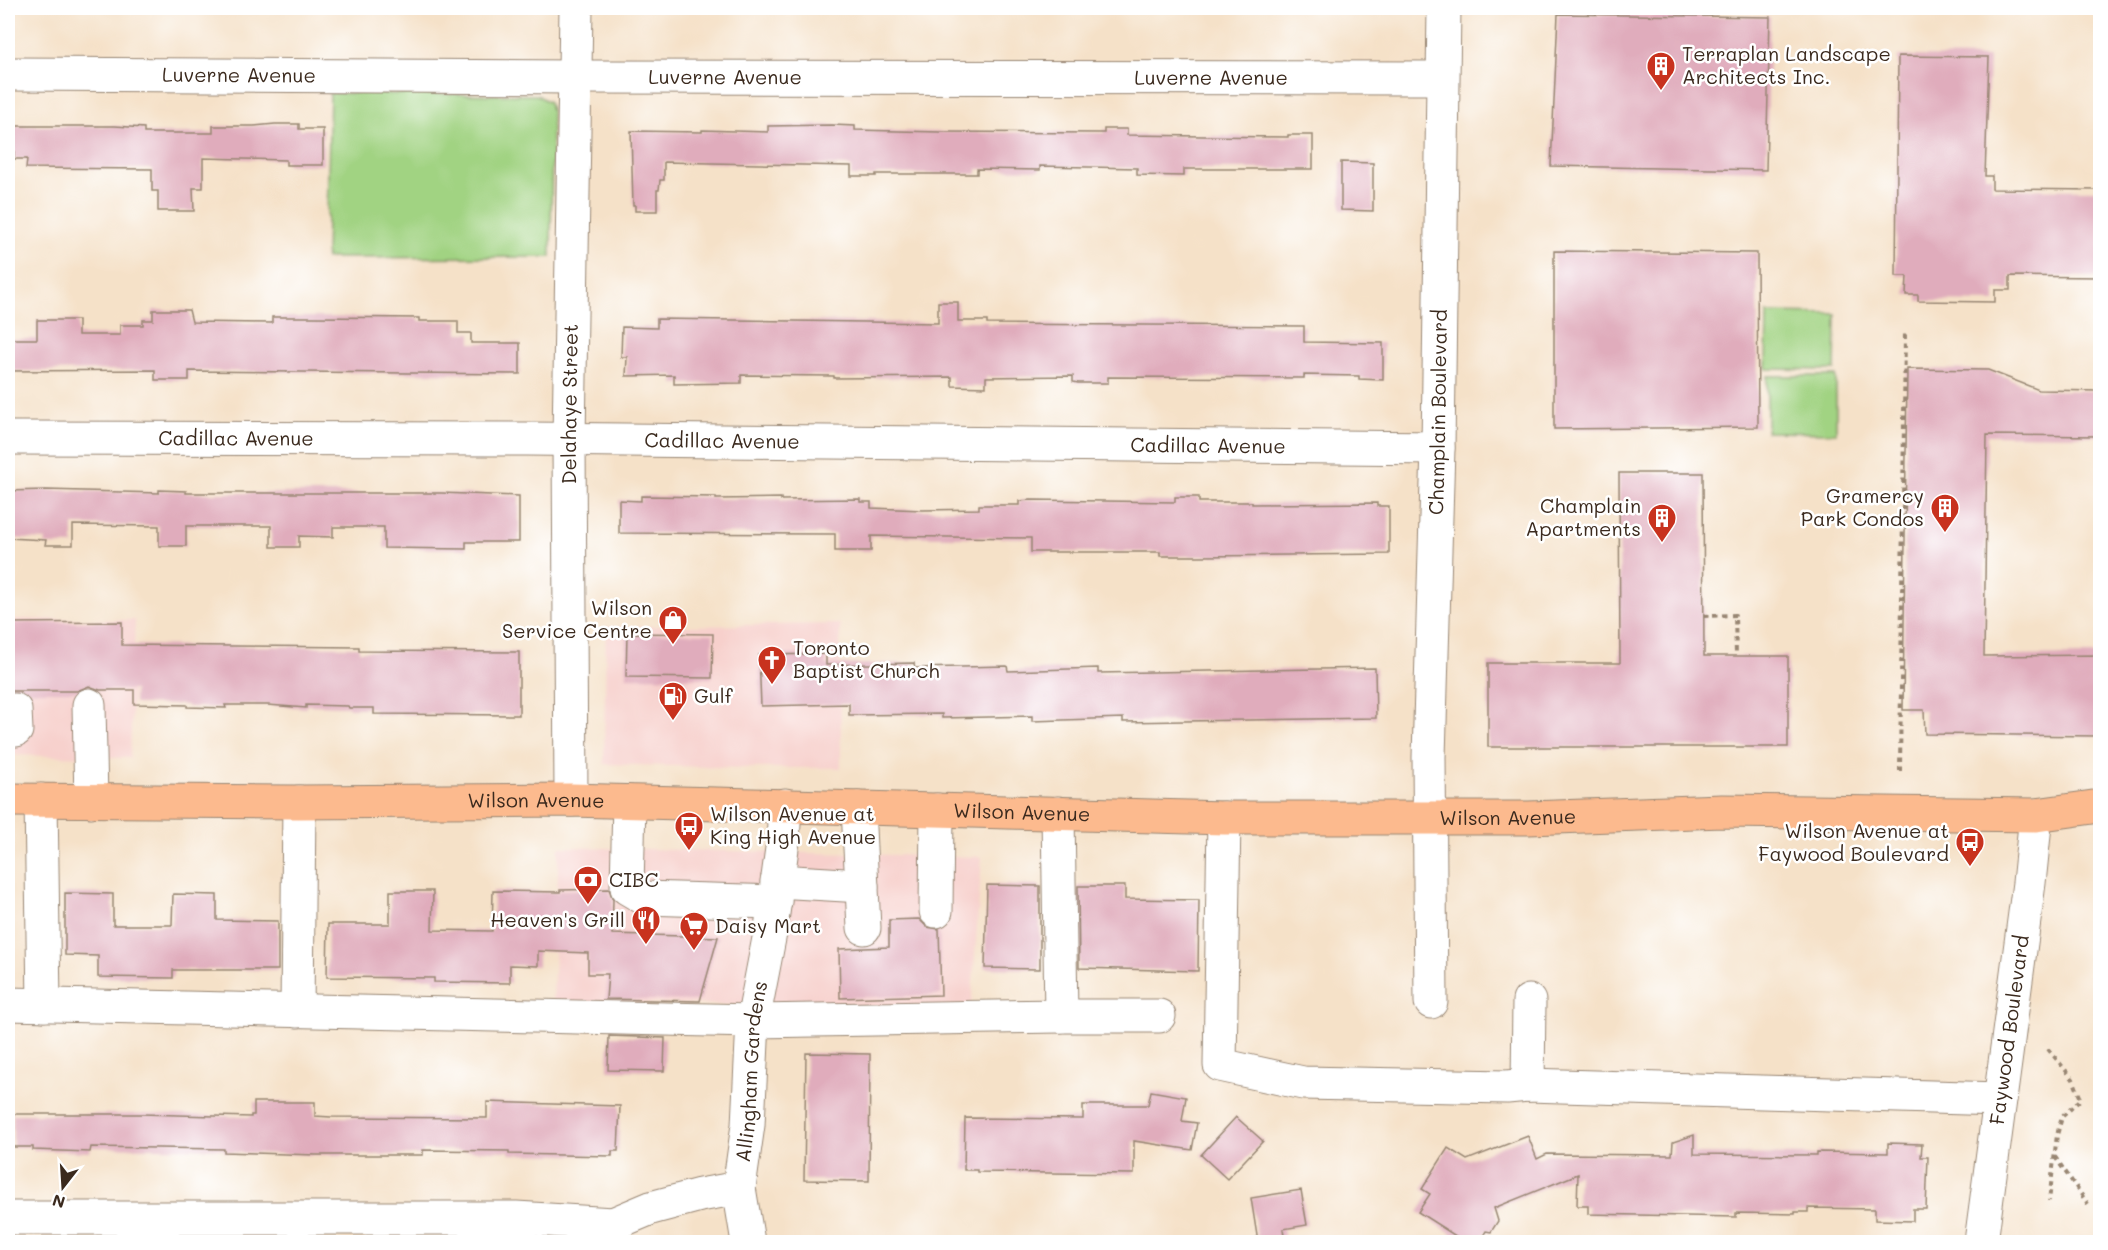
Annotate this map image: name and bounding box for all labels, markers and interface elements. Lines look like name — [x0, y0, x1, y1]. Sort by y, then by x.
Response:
place label: Terraplan Landscape Architects Inc. — [1682, 40, 1891, 89]
building icon: Terraplan Landscape Architects Inc. — [1645, 50, 1677, 92]
street label: Luverne Avenue — [162, 61, 316, 88]
street label: Luverne Avenue — [648, 63, 802, 89]
street label: Luverne Avenue — [1134, 64, 1288, 90]
street label: Champlain Boulevard — [1422, 309, 1452, 515]
street label: Delahaye Street — [555, 324, 583, 484]
street label: Cadillac Avenue — [158, 424, 314, 451]
street label: Cadillac Avenue — [644, 426, 800, 454]
street label: Cadillac Avenue — [1130, 431, 1286, 458]
place label: Gramercy Park Condos — [1801, 482, 1924, 531]
place label: Champlain Apartments — [1526, 492, 1641, 541]
building icon: Gramercy Park Condos — [1929, 492, 1961, 534]
building icon: Champlain Apartments — [1646, 502, 1678, 544]
place label: Wilson Service Centre — [502, 594, 652, 643]
shop icon: Wilson Service Centre — [657, 604, 689, 646]
place label: Toronto Baptist Church — [793, 634, 940, 683]
church icon: Toronto Baptist Church — [756, 644, 788, 686]
fuel station icon: Gulf — [657, 680, 689, 722]
place label: Gulf — [694, 682, 734, 708]
street label: Wilson Avenue — [467, 786, 605, 813]
street label: Wilson Avenue — [953, 797, 1091, 826]
place label: Wilson Avenue at King High Avenue — [710, 800, 876, 849]
street label: Wilson Avenue — [1439, 802, 1577, 830]
bus stop icon: Wilson Avenue at King High Avenue — [673, 810, 705, 852]
place label: Wilson Avenue at Faywood Boulevard — [1758, 817, 1949, 866]
bus stop icon: Wilson Avenue at Faywood Boulevard — [1954, 826, 1986, 868]
bank icon: CIBC — [572, 864, 604, 906]
place label: CIBC — [609, 866, 659, 892]
restaurant icon: Heaven's Grill — [630, 904, 662, 946]
place label: Heaven's Grill — [490, 906, 625, 932]
supermarket icon: Daisy Mart — [678, 910, 710, 952]
place label: Daisy Mart — [715, 912, 821, 938]
street label: Faywood Boulevard — [1983, 933, 2034, 1126]
street label: Allingham Gardens — [729, 979, 772, 1164]
north arrow — [33, 1157, 93, 1217]
text: N — [50, 1190, 67, 1214]

